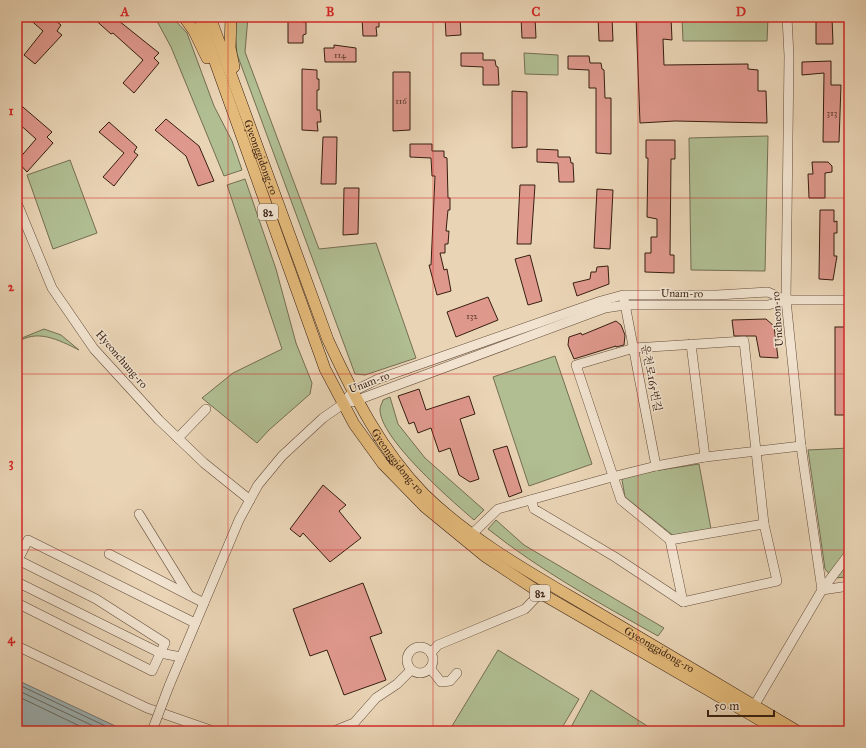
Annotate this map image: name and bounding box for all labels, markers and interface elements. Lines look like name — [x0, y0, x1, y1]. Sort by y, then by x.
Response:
text: A — [120, 4, 130, 20]
text: B — [326, 4, 335, 20]
text: C — [532, 4, 541, 20]
text: D — [736, 4, 746, 20]
house number: 114 — [334, 49, 347, 60]
house number: 116 — [395, 95, 407, 106]
text: 1 — [8, 103, 14, 119]
house number: 313 — [827, 107, 838, 118]
street label: Gyeonggidong-ro — [241, 118, 280, 197]
road number: 82 — [258, 204, 278, 220]
text: 2 — [8, 279, 15, 295]
street label: Unam-ro — [661, 287, 704, 300]
street label: Uncheon-ro — [769, 290, 786, 347]
house number: 132 — [466, 310, 478, 321]
street label: Hyeonchung-ro — [93, 328, 150, 391]
street label: 운천로165번길 — [639, 343, 664, 413]
street label: Unam-ro — [347, 369, 392, 396]
street label: Gyeonggidong-ro — [368, 426, 427, 497]
text: 3 — [8, 455, 14, 471]
road number: 82 — [530, 585, 550, 601]
street label: Gyeonggidong-ro — [622, 624, 697, 676]
text: 4 — [7, 631, 15, 647]
scale bar — [708, 692, 774, 718]
text: 50 m — [714, 699, 739, 713]

